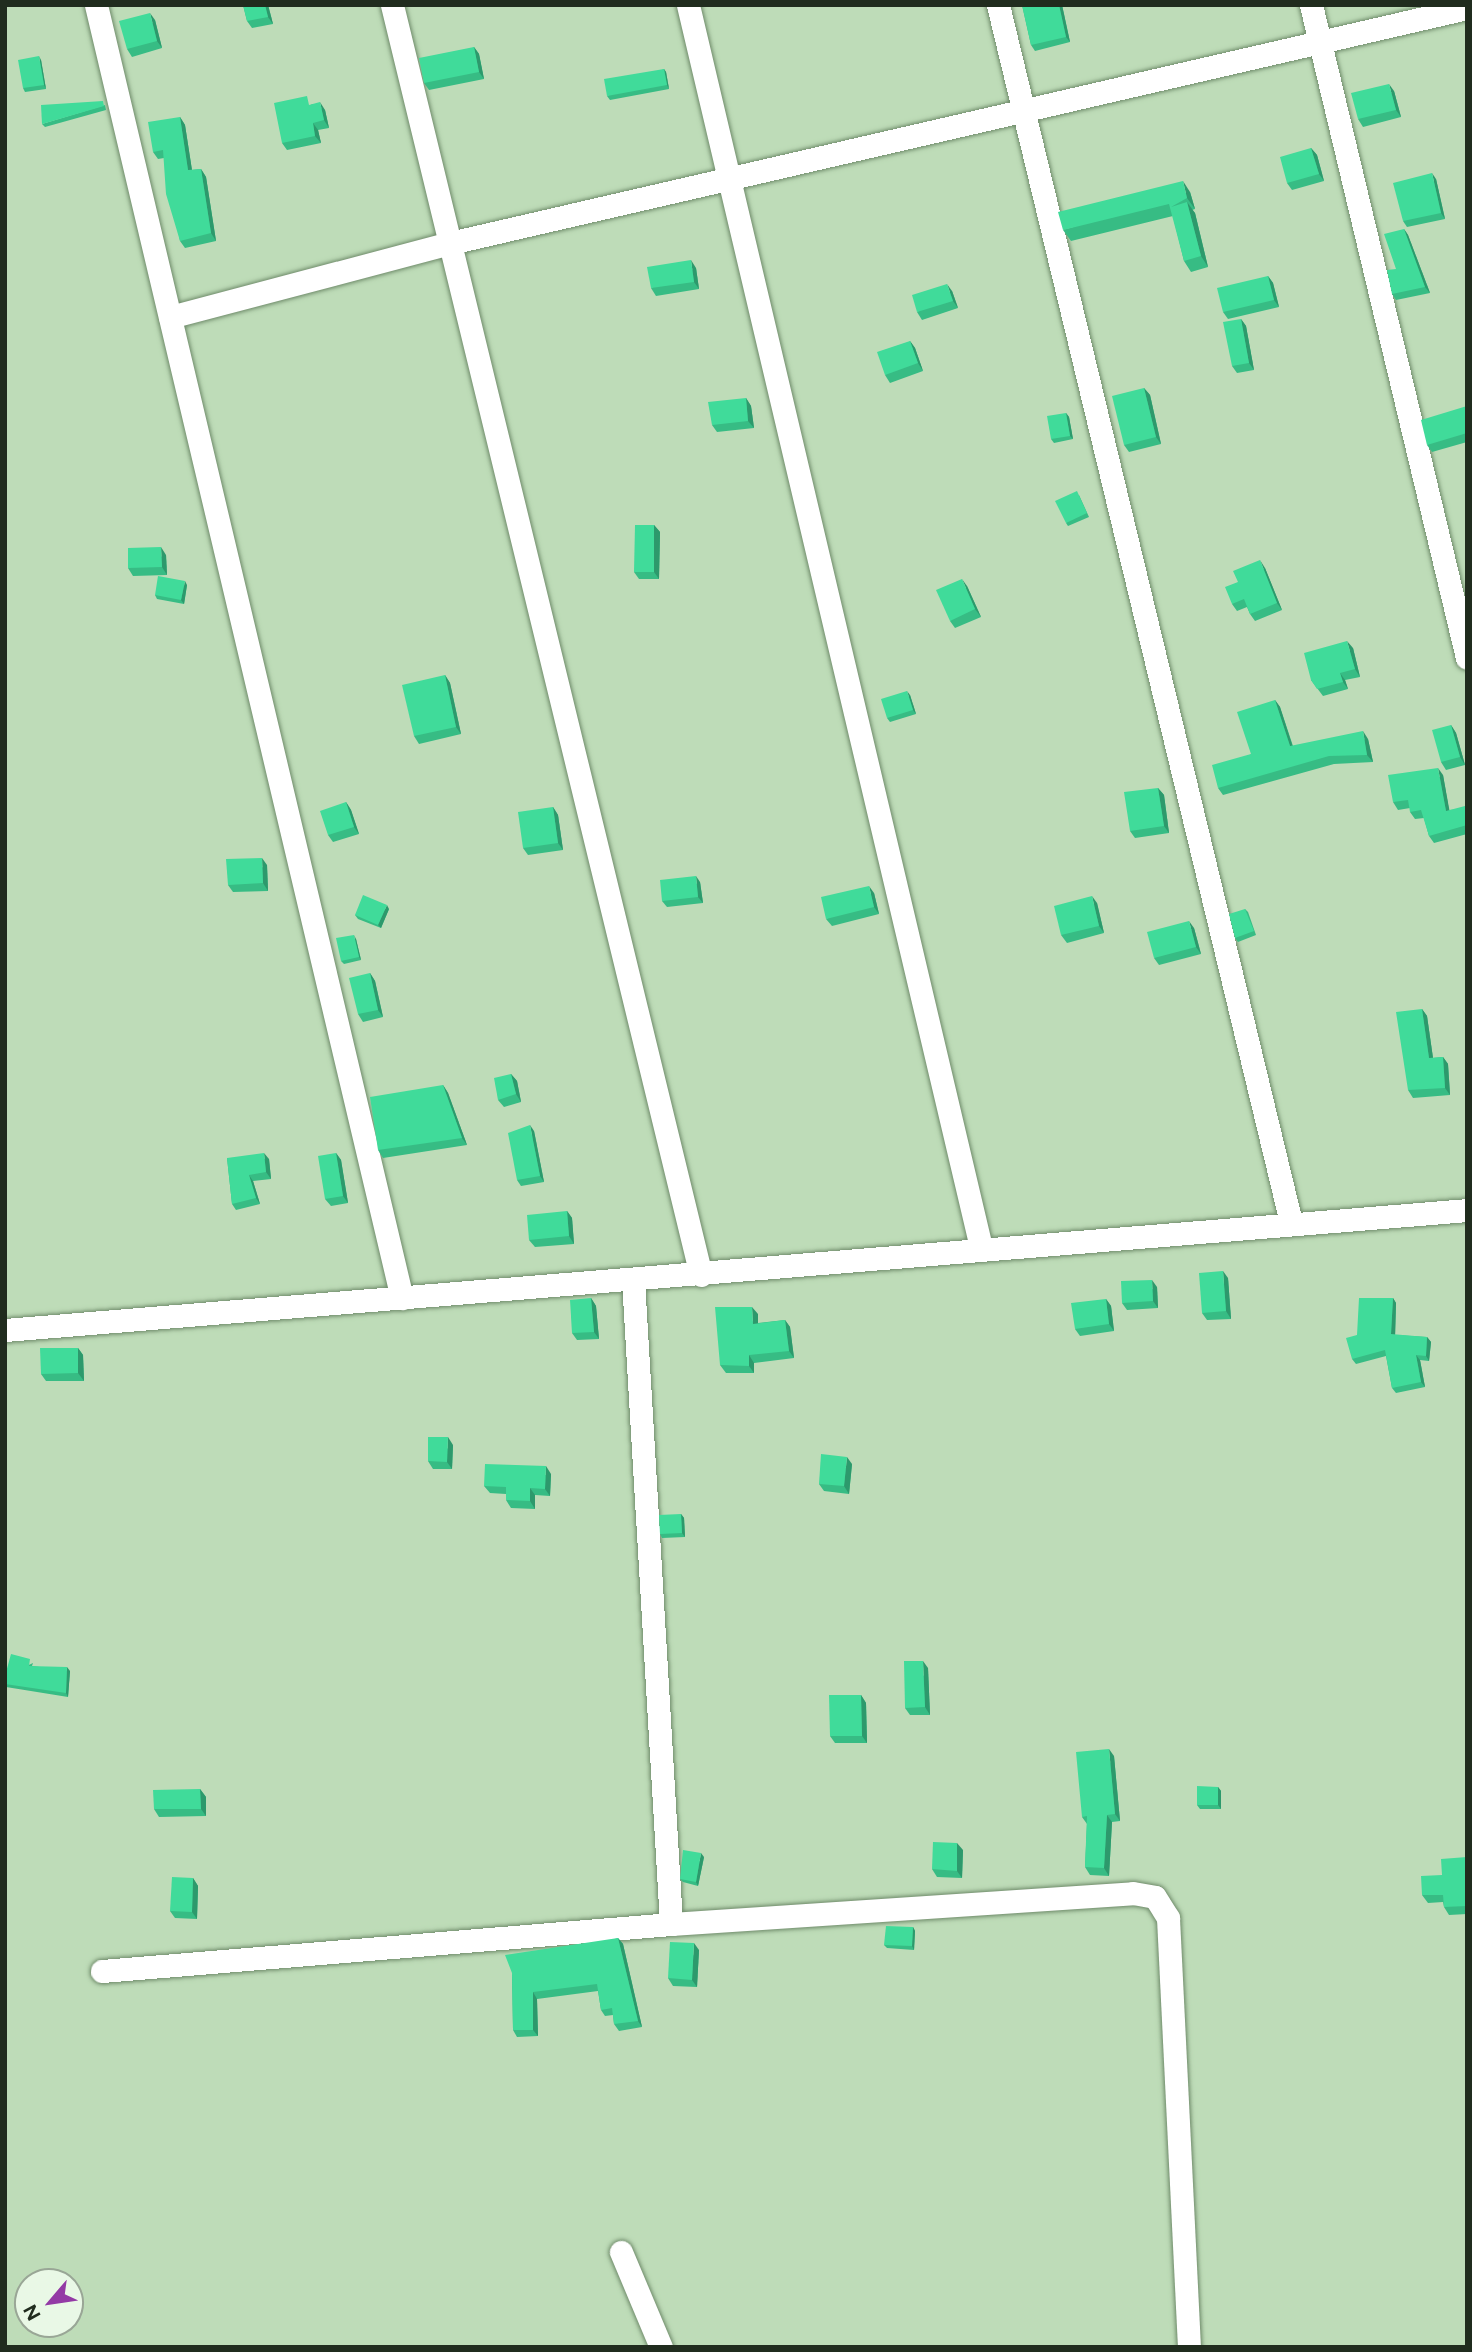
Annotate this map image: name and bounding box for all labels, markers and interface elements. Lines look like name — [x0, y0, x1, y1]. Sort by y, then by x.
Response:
north arrow — [14, 2268, 84, 2338]
text: N — [18, 2300, 46, 2324]

